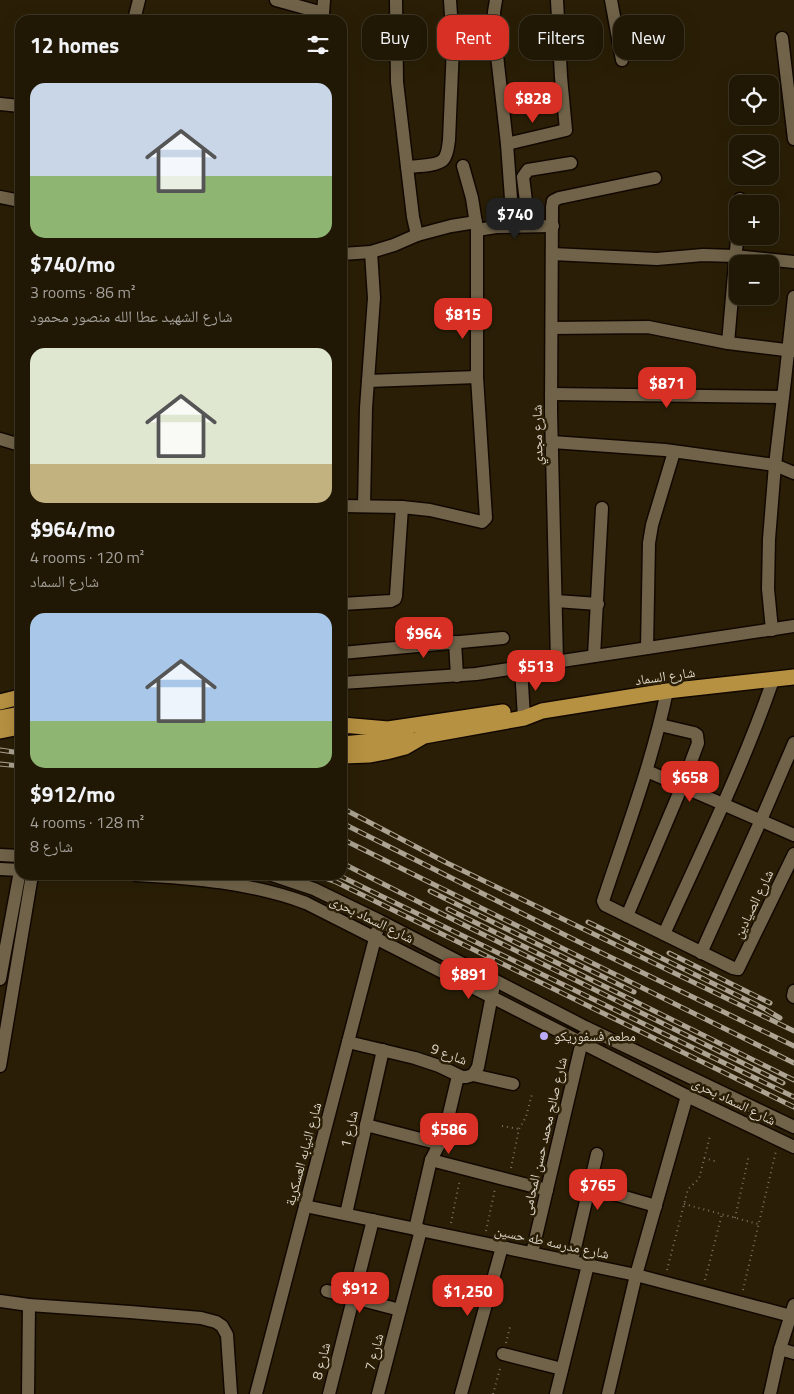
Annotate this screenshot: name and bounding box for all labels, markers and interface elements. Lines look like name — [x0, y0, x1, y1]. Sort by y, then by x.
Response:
chip: Buy — [362, 15, 427, 60]
chip: Rent — [437, 15, 509, 60]
chip: Filters — [519, 15, 603, 60]
chip: New — [613, 15, 684, 60]
text: 12 homes — [30, 29, 119, 61]
icon: filters — [304, 31, 332, 59]
map controls — [729, 75, 779, 305]
button: locate — [729, 75, 779, 125]
pin: $828 — [503, 82, 563, 124]
text: $828 — [515, 86, 551, 110]
icon: home — [136, 116, 226, 206]
button: layers — [729, 135, 779, 185]
button: + — [729, 195, 779, 245]
pin: $740 — [485, 198, 545, 240]
text: $740 — [497, 202, 533, 226]
text: $740/mo — [30, 248, 115, 280]
button: − — [729, 255, 779, 305]
text: 3 rooms · 86 m² — [30, 280, 135, 304]
pin: $815 — [433, 298, 493, 340]
text: $815 — [445, 302, 481, 326]
text: شارع الشهيد عطا الله منصور محمود — [30, 304, 233, 328]
pin: $871 — [637, 366, 697, 409]
text: $871 — [649, 371, 685, 395]
icon: home — [136, 381, 226, 471]
street label: شارع مجدي — [525, 404, 549, 466]
text: $964/mo — [30, 513, 115, 545]
text: 4 rooms · 120 m² — [30, 545, 144, 569]
text: شارع السماد — [30, 569, 99, 593]
pin: $964 — [394, 616, 454, 659]
text: $964 — [406, 621, 442, 645]
icon: home — [136, 646, 226, 736]
pin: $513 — [506, 650, 566, 692]
text: $513 — [518, 654, 554, 678]
street label: شارع السماد — [634, 661, 696, 690]
pin: $658 — [660, 760, 720, 803]
text: $658 — [672, 765, 708, 789]
text: $912/mo — [30, 778, 115, 810]
text: 4 rooms · 128 m² — [30, 810, 144, 834]
text: شارع 8 — [30, 834, 73, 858]
street label: شارع الصيادين — [727, 866, 778, 942]
street label: شارع السماد بحرى — [327, 889, 418, 948]
pin: $891 — [439, 958, 499, 1000]
text: $891 — [451, 962, 487, 986]
place label: مطعم فسفوريكو — [554, 1025, 636, 1046]
marker: مطعم فسفوريكو — [538, 1030, 550, 1042]
street label: شارع 9 — [428, 1037, 470, 1070]
street label: شارع صالح محمد حسن المحامى — [515, 1055, 572, 1217]
street label: شارع السماد بحرى — [689, 1071, 780, 1130]
street label: شارع النيابه العسكرية — [279, 1100, 326, 1208]
street label: شارع 1 — [334, 1108, 363, 1150]
pin: $586 — [419, 1112, 479, 1155]
text: $586 — [431, 1117, 467, 1141]
pin: $765 — [568, 1168, 628, 1211]
text: $765 — [580, 1173, 616, 1197]
street label: شارع مدرسه طه حسين — [493, 1219, 611, 1264]
pin: $912 — [330, 1272, 390, 1314]
pin: $1,250 — [427, 1274, 509, 1317]
text: $912 — [342, 1276, 378, 1300]
text: $1,250 — [443, 1279, 493, 1303]
street label: شارع 7 — [359, 1331, 389, 1373]
street label: شارع 8 — [306, 1340, 335, 1382]

